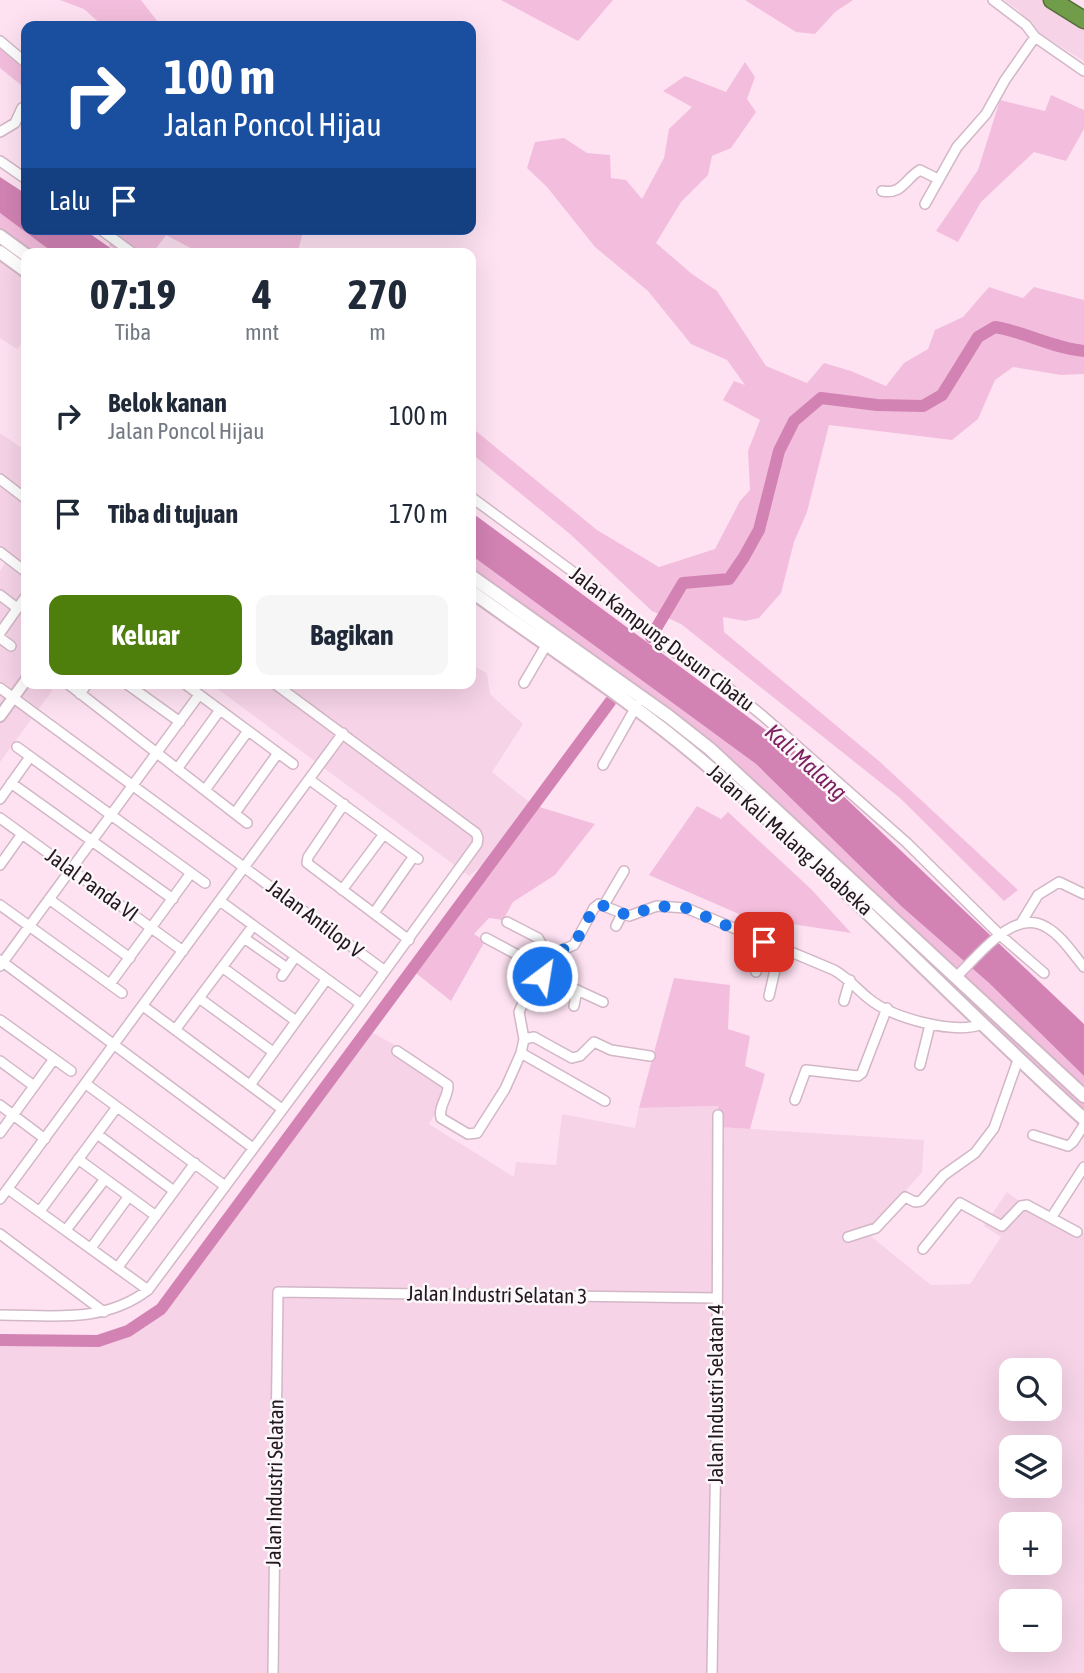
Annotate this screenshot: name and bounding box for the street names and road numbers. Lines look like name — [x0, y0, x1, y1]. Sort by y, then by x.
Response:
street label: Jalan Kampung Dusun Cibatu — [566, 561, 759, 715]
street label: Jalan Kali Malang Jababeka — [703, 759, 878, 920]
street label: Jalal Panda VI — [42, 843, 143, 926]
street label: Jalan Antilop V — [263, 874, 369, 963]
street label: Jalan Industri Selatan 3 — [407, 1280, 587, 1308]
street label: Jalan Industri Selatan 4 — [703, 1304, 727, 1484]
street label: Jalan Industri Selatan — [261, 1399, 287, 1567]

